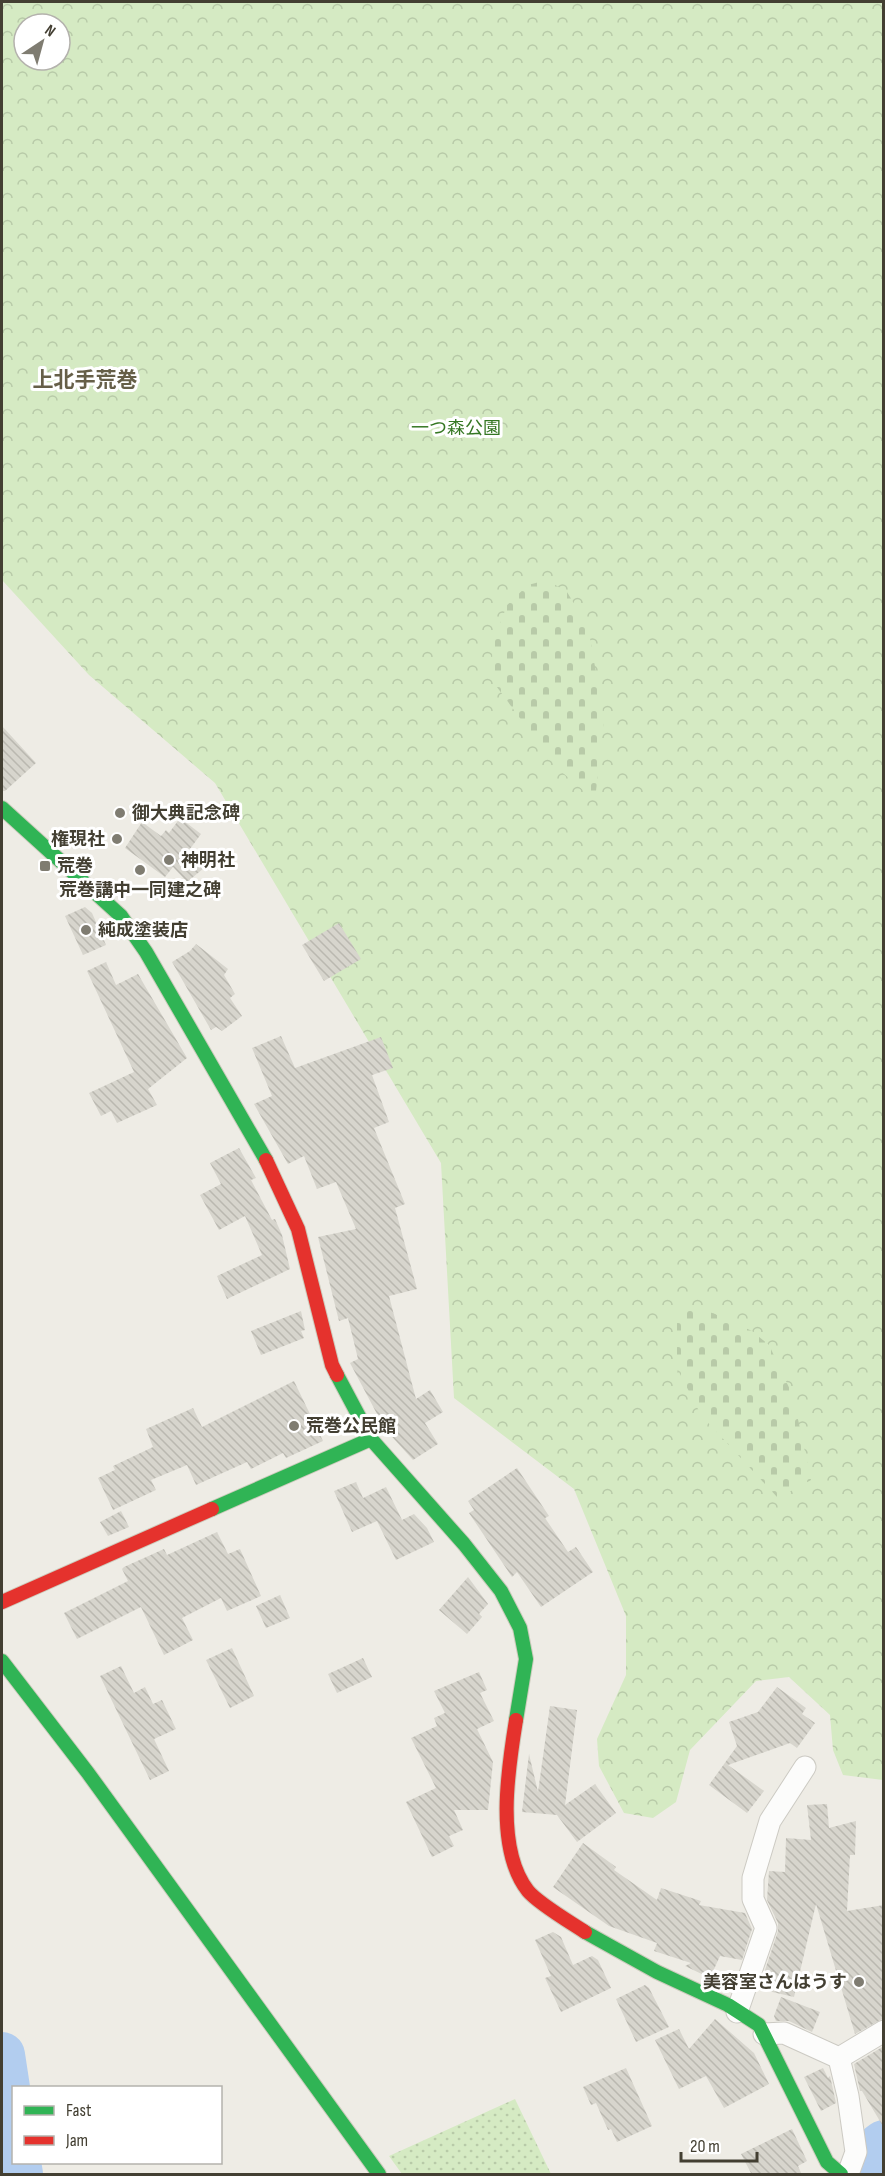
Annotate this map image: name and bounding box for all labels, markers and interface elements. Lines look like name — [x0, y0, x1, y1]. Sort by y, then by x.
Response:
north arrow — [12, 12, 72, 72]
text: N — [41, 21, 59, 41]
district label: 上北手荒巻 — [33, 368, 138, 393]
park label: 一つ森公園 — [411, 418, 501, 439]
place label: 御大典記念碑 — [131, 803, 240, 824]
marker: 御大典記念碑 — [113, 806, 127, 820]
place label: 権現社 — [51, 829, 105, 850]
marker: 権現社 — [110, 832, 124, 846]
place label: 神明社 — [181, 850, 235, 871]
marker: 神明社 — [162, 853, 176, 867]
place label: 荒巻 — [57, 856, 93, 877]
marker: 荒巻 — [38, 859, 52, 873]
marker: 荒巻講中一同建之碑 — [133, 863, 147, 877]
place label: 荒巻講中一同建之碑 — [59, 880, 221, 901]
place label: 純成塗装店 — [98, 920, 188, 941]
marker: 純成塗装店 — [79, 923, 93, 937]
place label: 荒巻公民館 — [306, 1416, 396, 1437]
marker: 荒巻公民館 — [287, 1419, 301, 1433]
place label: 美容室さんはうす — [703, 1972, 847, 1993]
marker: 美容室さんはうす — [852, 1975, 866, 1989]
legend — [12, 2086, 222, 2164]
text: Fast — [66, 2100, 92, 2121]
scale bar — [681, 2125, 758, 2163]
text: Jam — [65, 2130, 88, 2151]
text: 20 m — [690, 2136, 720, 2157]

